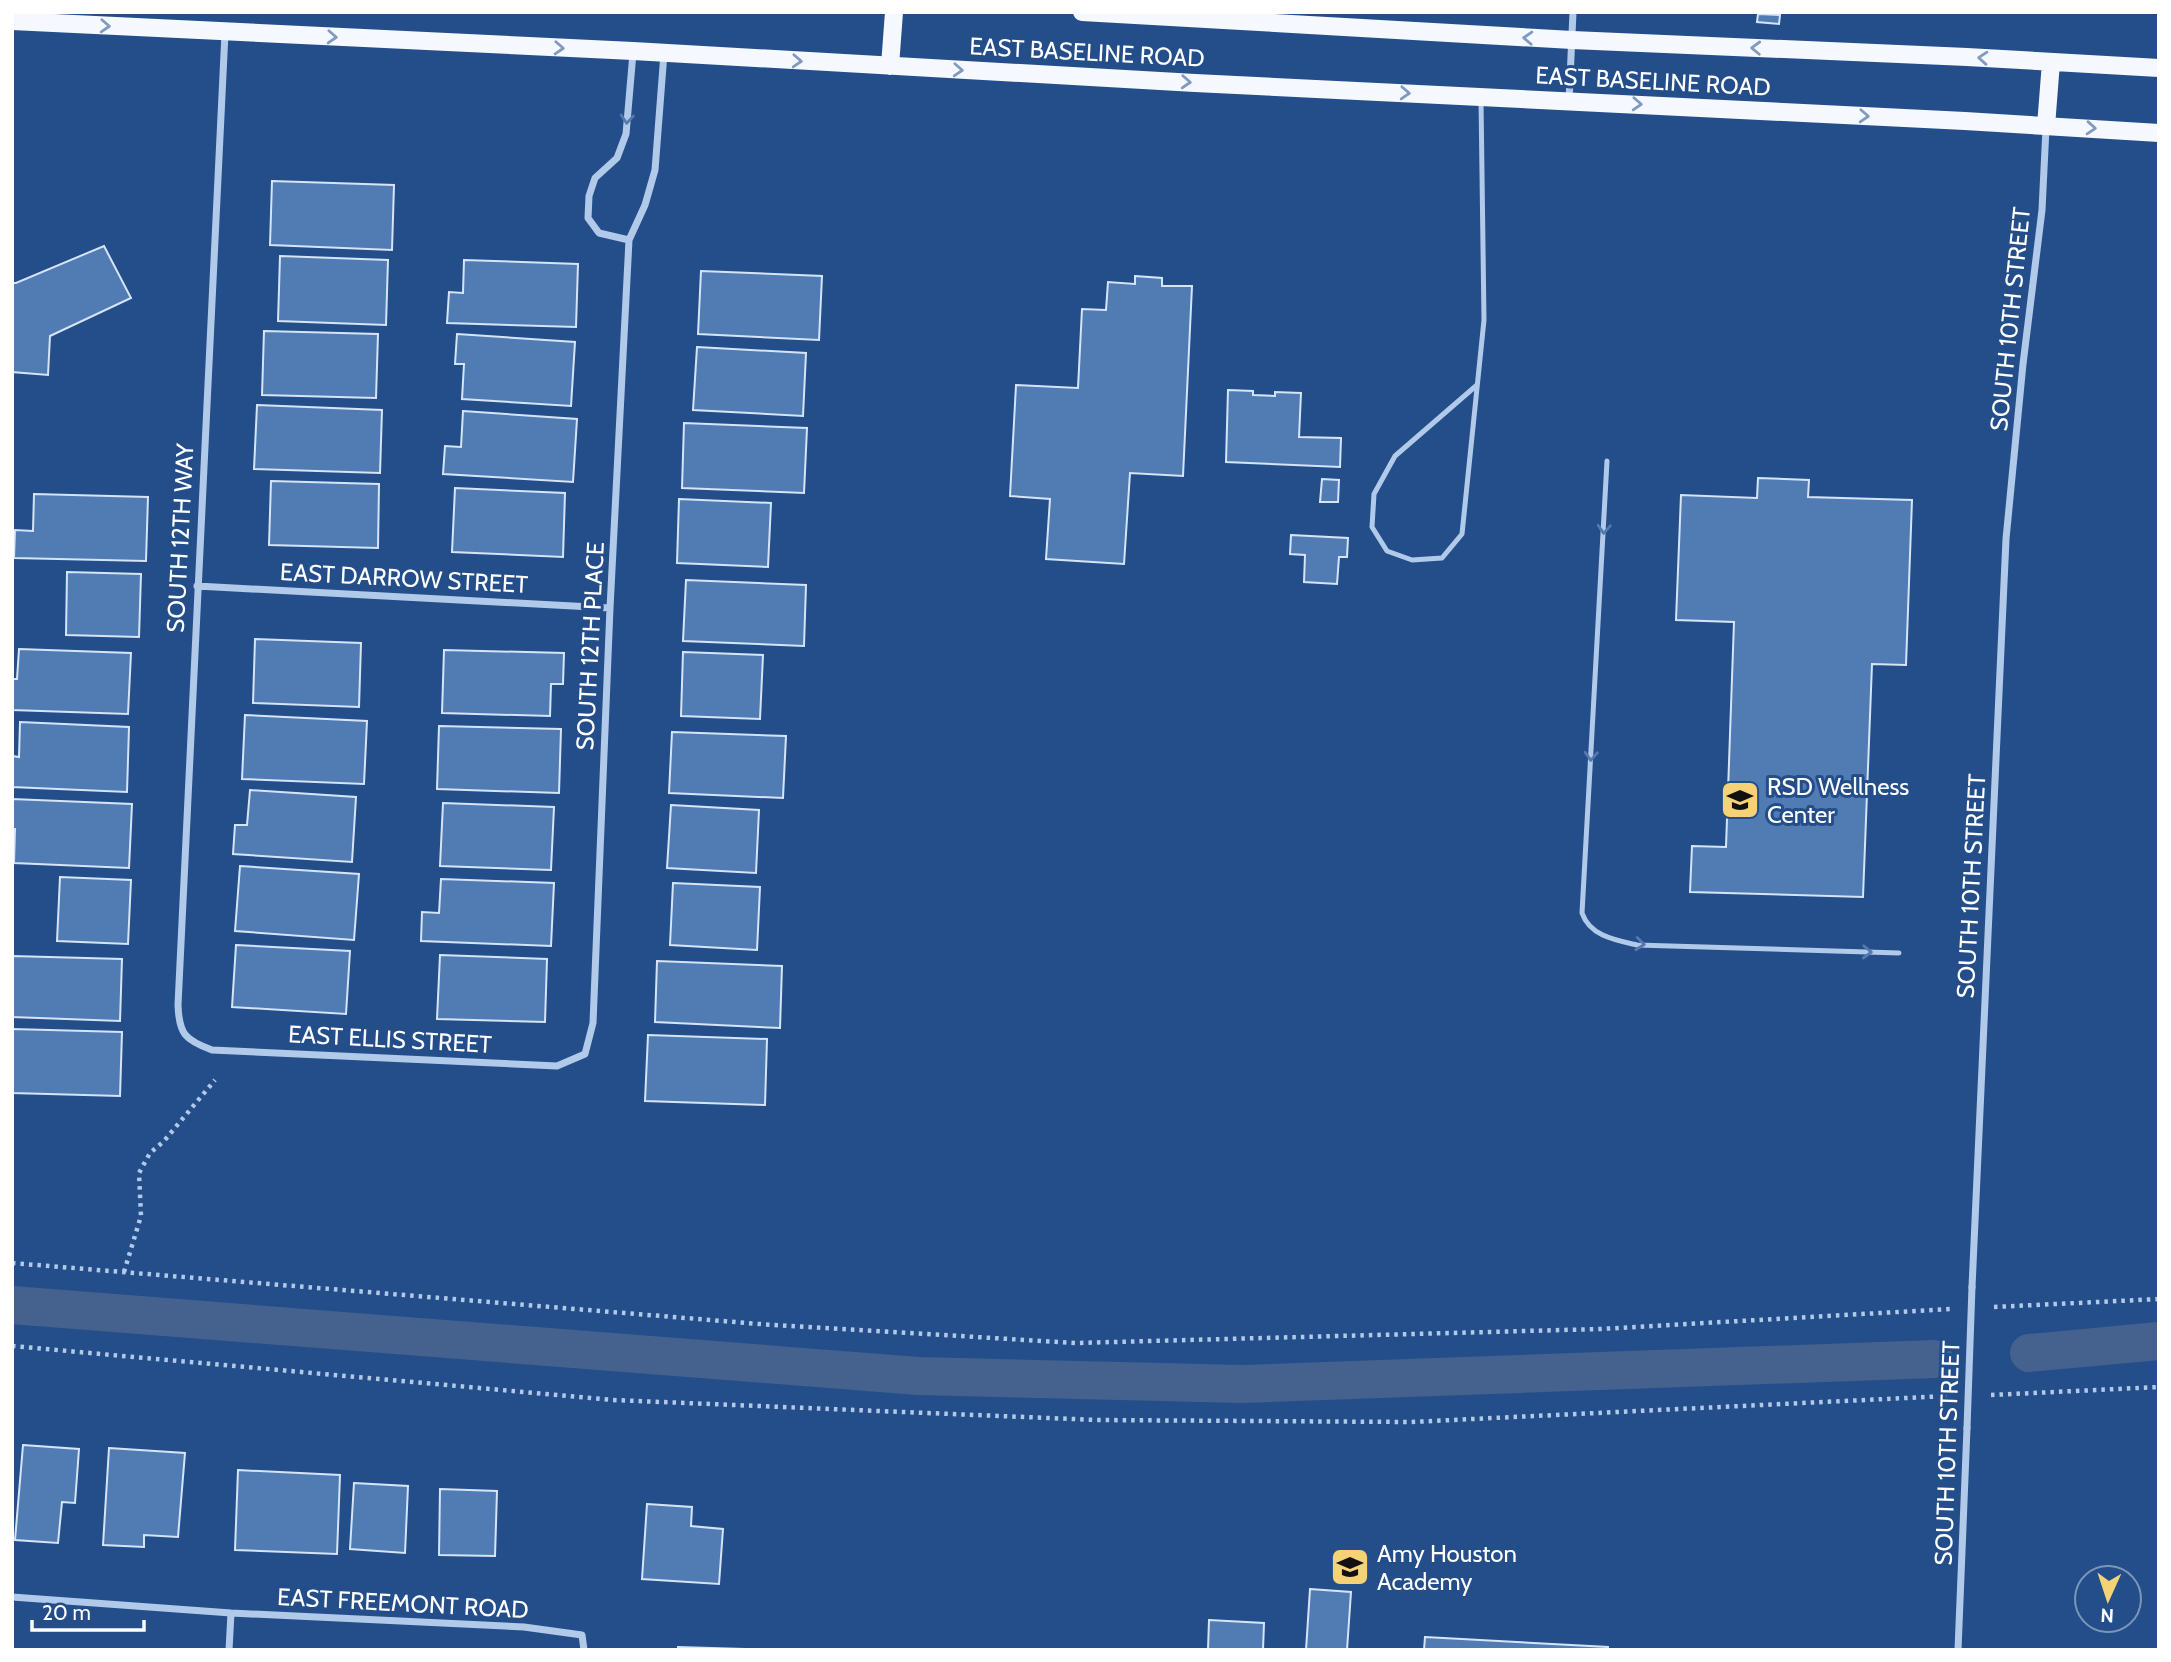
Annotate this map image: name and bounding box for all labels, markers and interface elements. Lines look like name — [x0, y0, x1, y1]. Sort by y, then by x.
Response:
one-way arrow — [100, 18, 111, 33]
one-way arrow — [327, 29, 338, 44]
one-way arrow — [1523, 30, 1534, 45]
street label: EAST BASELINE ROAD — [969, 31, 1205, 73]
one-way arrow — [554, 40, 565, 55]
one-way arrow — [1750, 40, 1761, 55]
one-way arrow — [1977, 51, 1988, 66]
one-way arrow — [792, 53, 803, 68]
street label: EAST BASELINE ROAD — [1535, 60, 1771, 102]
one-way arrow — [953, 62, 964, 77]
one-way arrow — [1180, 75, 1191, 90]
one-way arrow — [1400, 86, 1411, 101]
one-way arrow — [1632, 97, 1643, 112]
one-way arrow — [1859, 108, 1870, 123]
one-way arrow — [620, 114, 635, 125]
one-way arrow — [2086, 121, 2097, 136]
street label: SOUTH 10TH STREET — [1984, 205, 2036, 432]
street label: SOUTH 12TH WAY — [161, 442, 199, 633]
one-way arrow — [1596, 524, 1611, 535]
street label: SOUTH 12TH PLACE — [570, 541, 610, 751]
street label: EAST DARROW STREET — [279, 557, 529, 599]
one-way arrow — [1584, 751, 1599, 762]
place label: RSD Wellness Center — [1767, 772, 1909, 829]
street label: SOUTH 10TH STREET — [1951, 773, 1991, 999]
school or university icon: RSD Wellness Center — [1719, 779, 1761, 821]
one-way arrow — [1634, 937, 1645, 952]
one-way arrow — [1862, 945, 1873, 960]
street label: EAST ELLIS STREET — [287, 1019, 493, 1059]
street label: SOUTH 10TH STREET — [1929, 1340, 1965, 1566]
place label: Amy Houston Academy — [1377, 1539, 1517, 1596]
school or university icon: Amy Houston Academy — [1329, 1546, 1371, 1588]
north arrow — [2073, 1564, 2143, 1634]
street label: EAST FREEMONT ROAD — [277, 1582, 529, 1624]
scale bar — [32, 1588, 144, 1632]
text: 20 m — [42, 1600, 91, 1625]
text: N — [2100, 1604, 2114, 1627]

